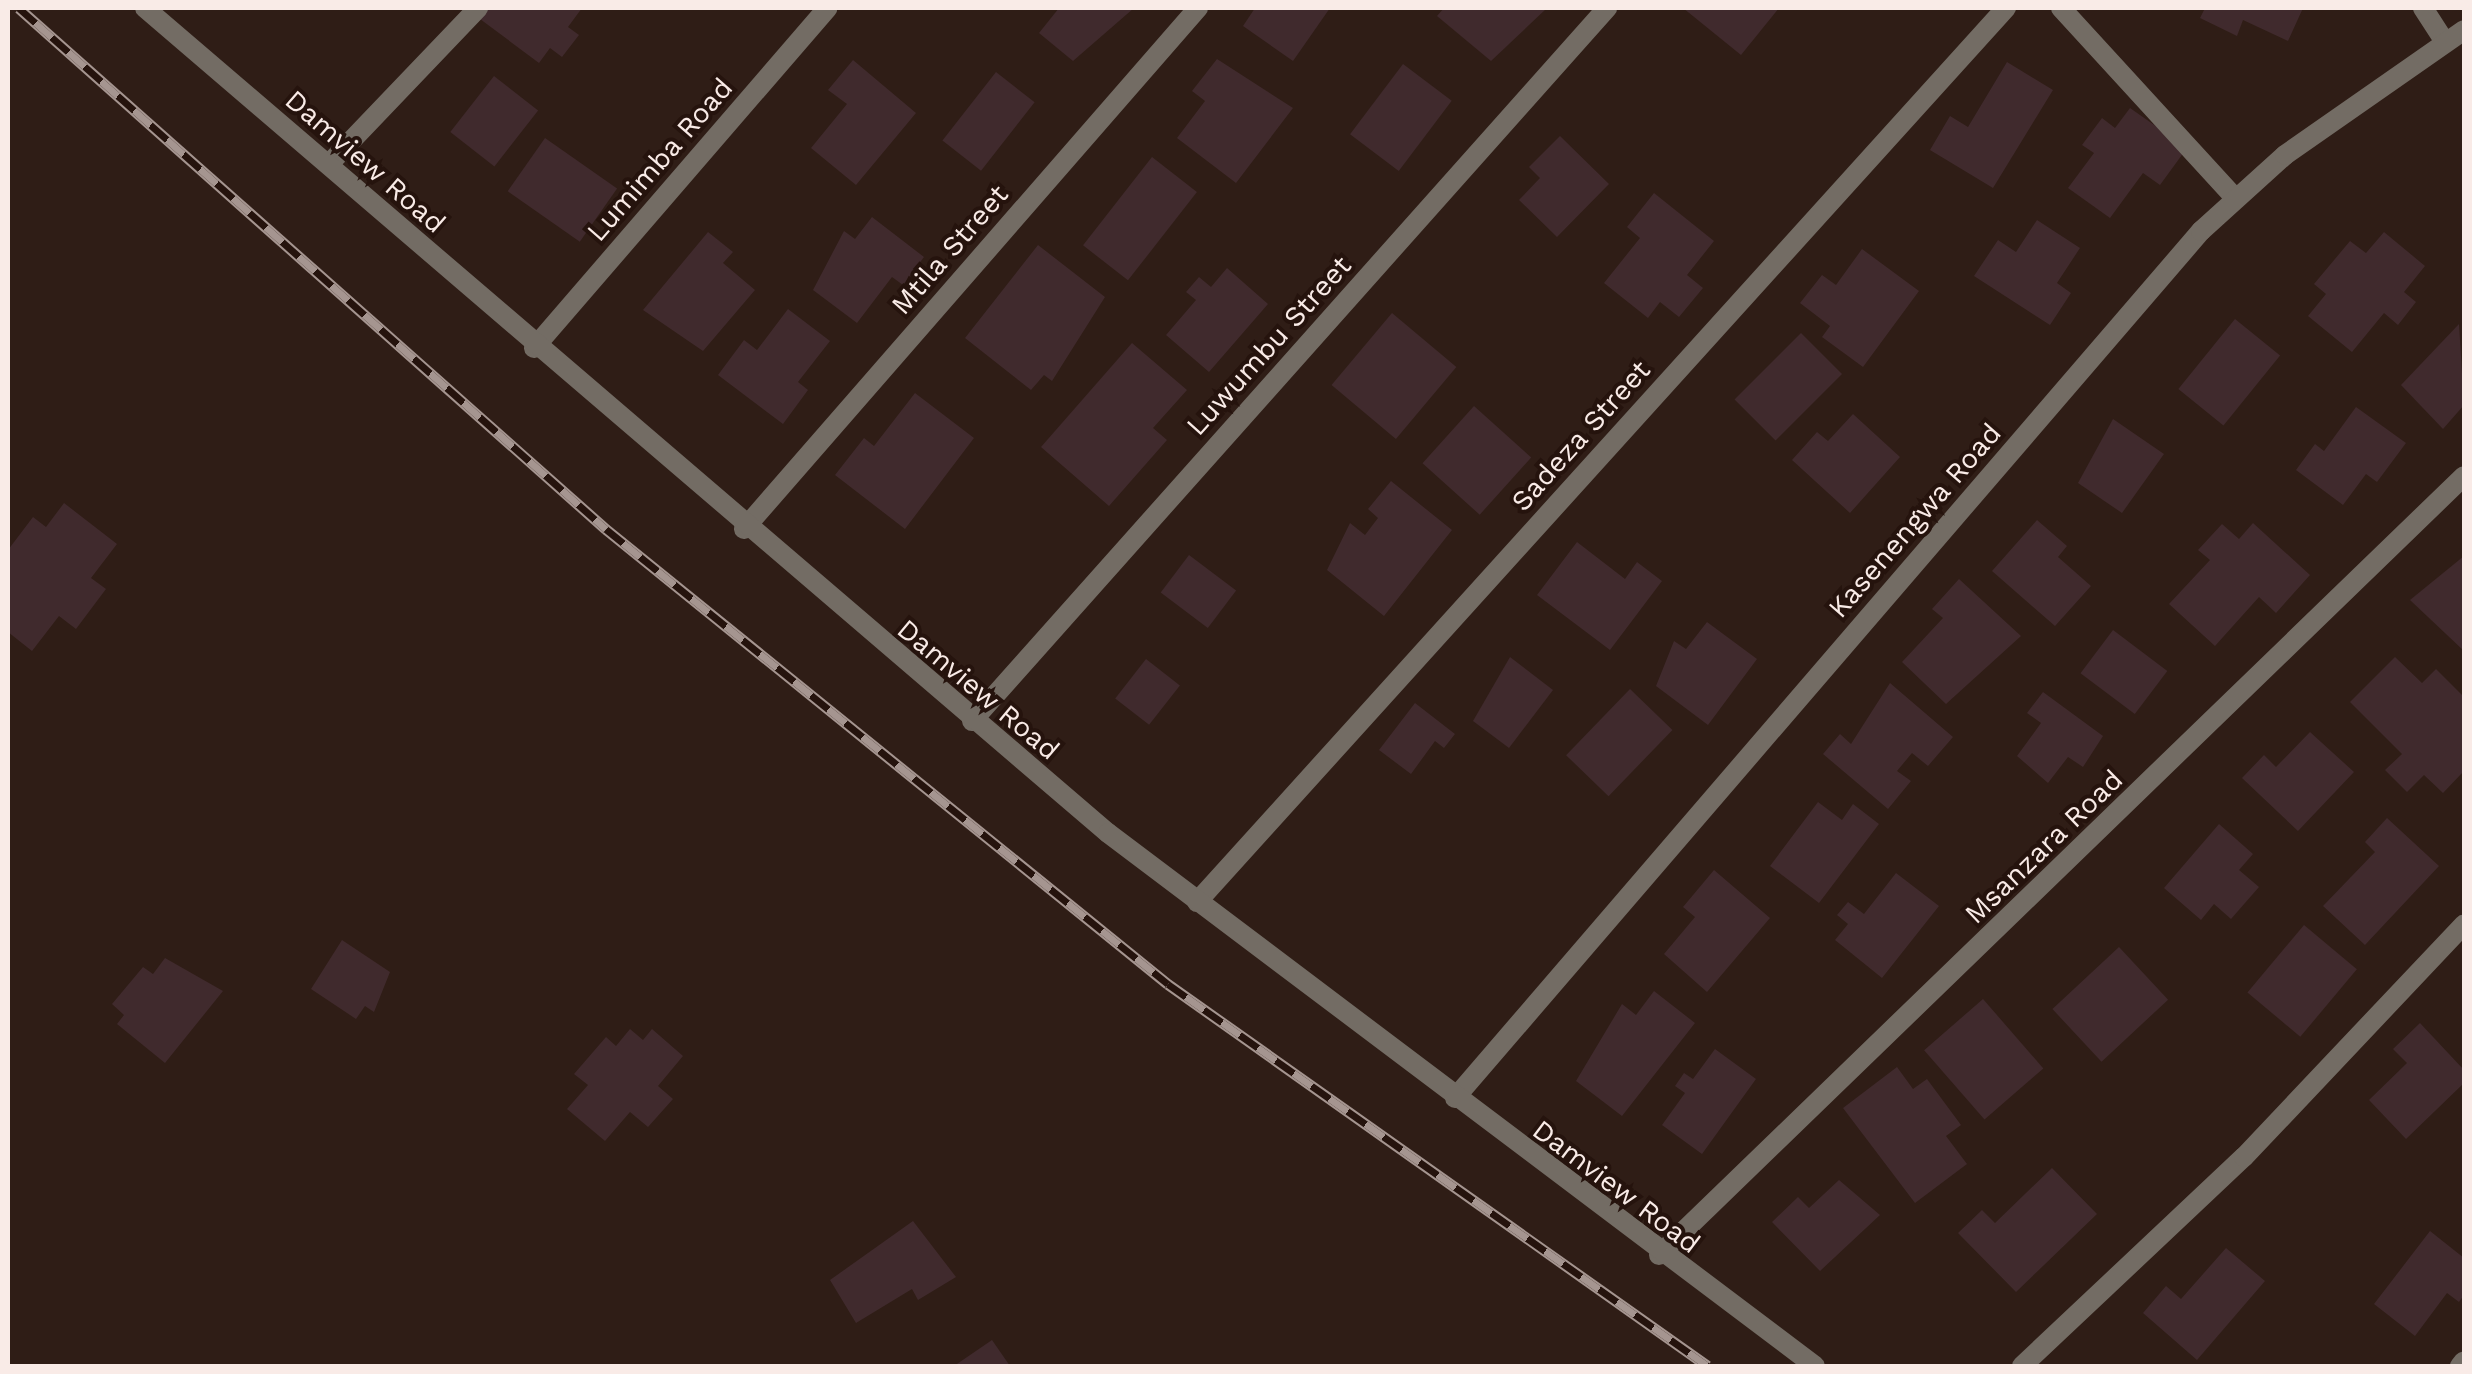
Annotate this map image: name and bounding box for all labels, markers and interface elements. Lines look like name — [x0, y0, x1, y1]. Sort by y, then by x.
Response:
street label: Lumimba Road — [580, 71, 740, 249]
street label: Damview Road — [278, 83, 452, 241]
street label: Mtila Street — [884, 178, 1016, 322]
street label: Luwumbu Street — [1180, 249, 1358, 443]
street label: Sadeza Street — [1504, 353, 1658, 519]
street label: Kasenengwa Road — [1821, 417, 2009, 625]
street label: Damview Road — [890, 612, 1066, 768]
street label: Msanzara Road — [1958, 763, 2130, 931]
street label: Damview Road — [1525, 1113, 1707, 1261]

